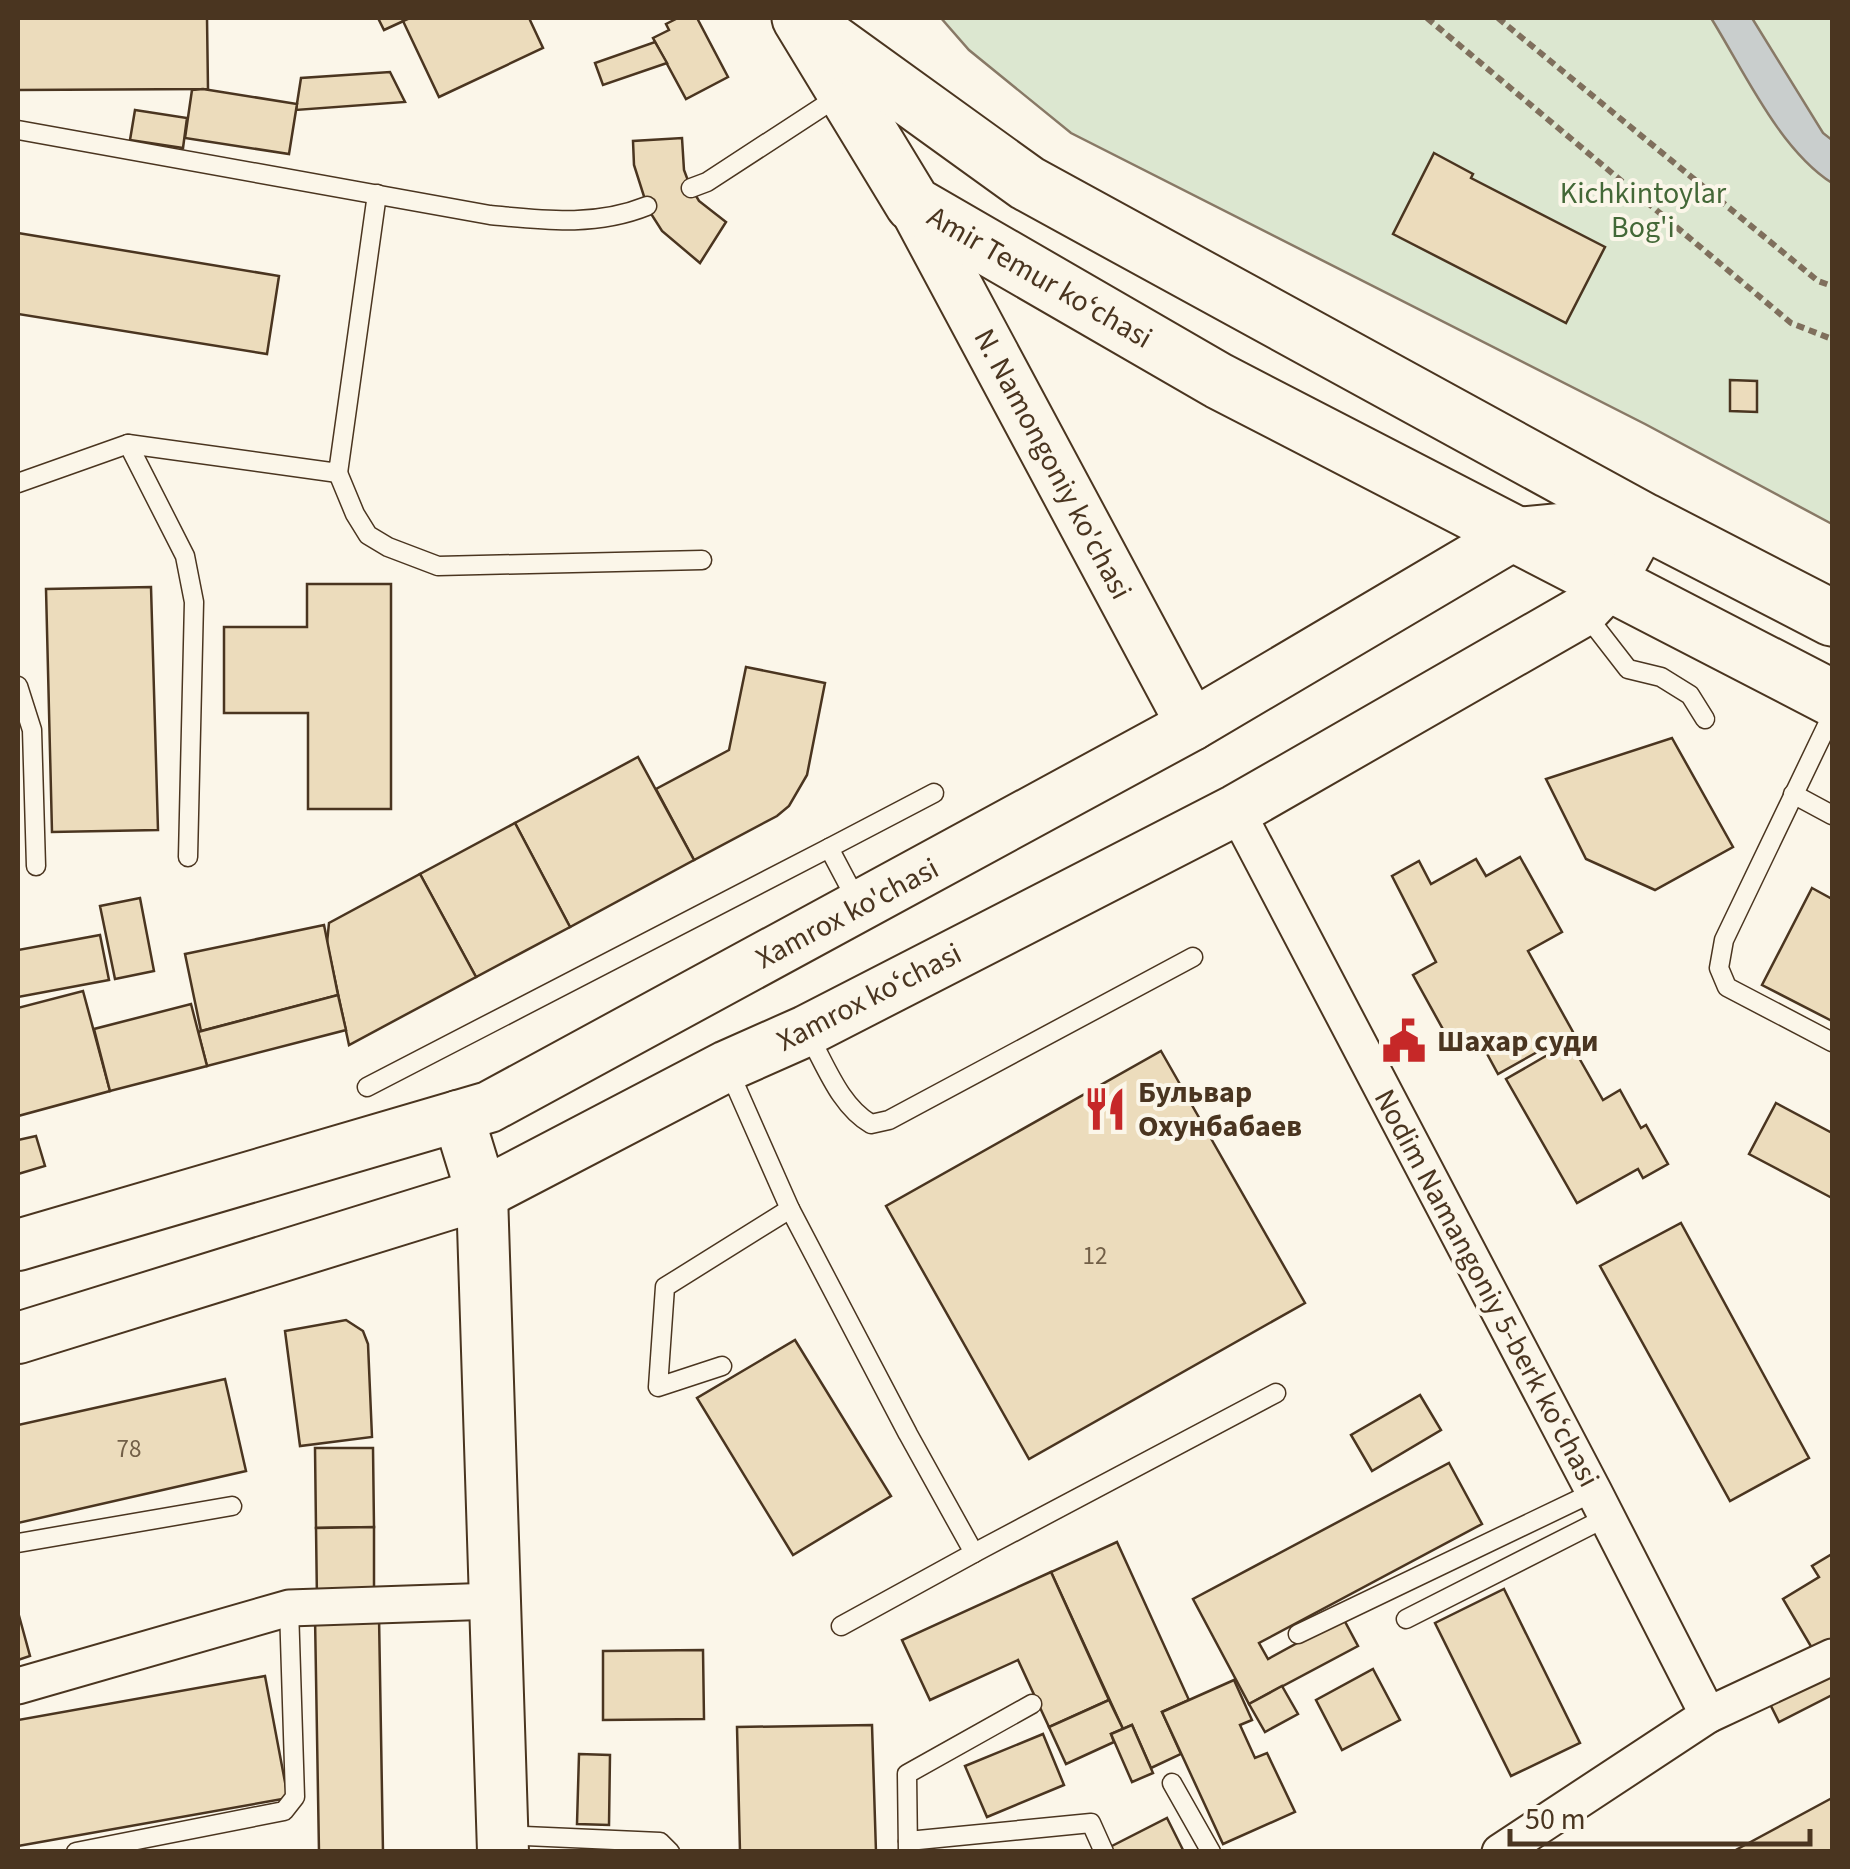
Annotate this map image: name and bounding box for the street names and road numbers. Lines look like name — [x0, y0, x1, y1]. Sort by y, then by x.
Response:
street label: Amir Temur koʻchasi — [919, 195, 1160, 359]
street label: N. Namongoniy ko'chasi — [963, 321, 1142, 607]
street label: Xamrox ko'chasi — [748, 847, 946, 980]
street label: Xamrox koʻchasi — [769, 932, 969, 1063]
street label: Nodim Namangoniy 5-berk koʻchasi — [1363, 1082, 1610, 1495]

